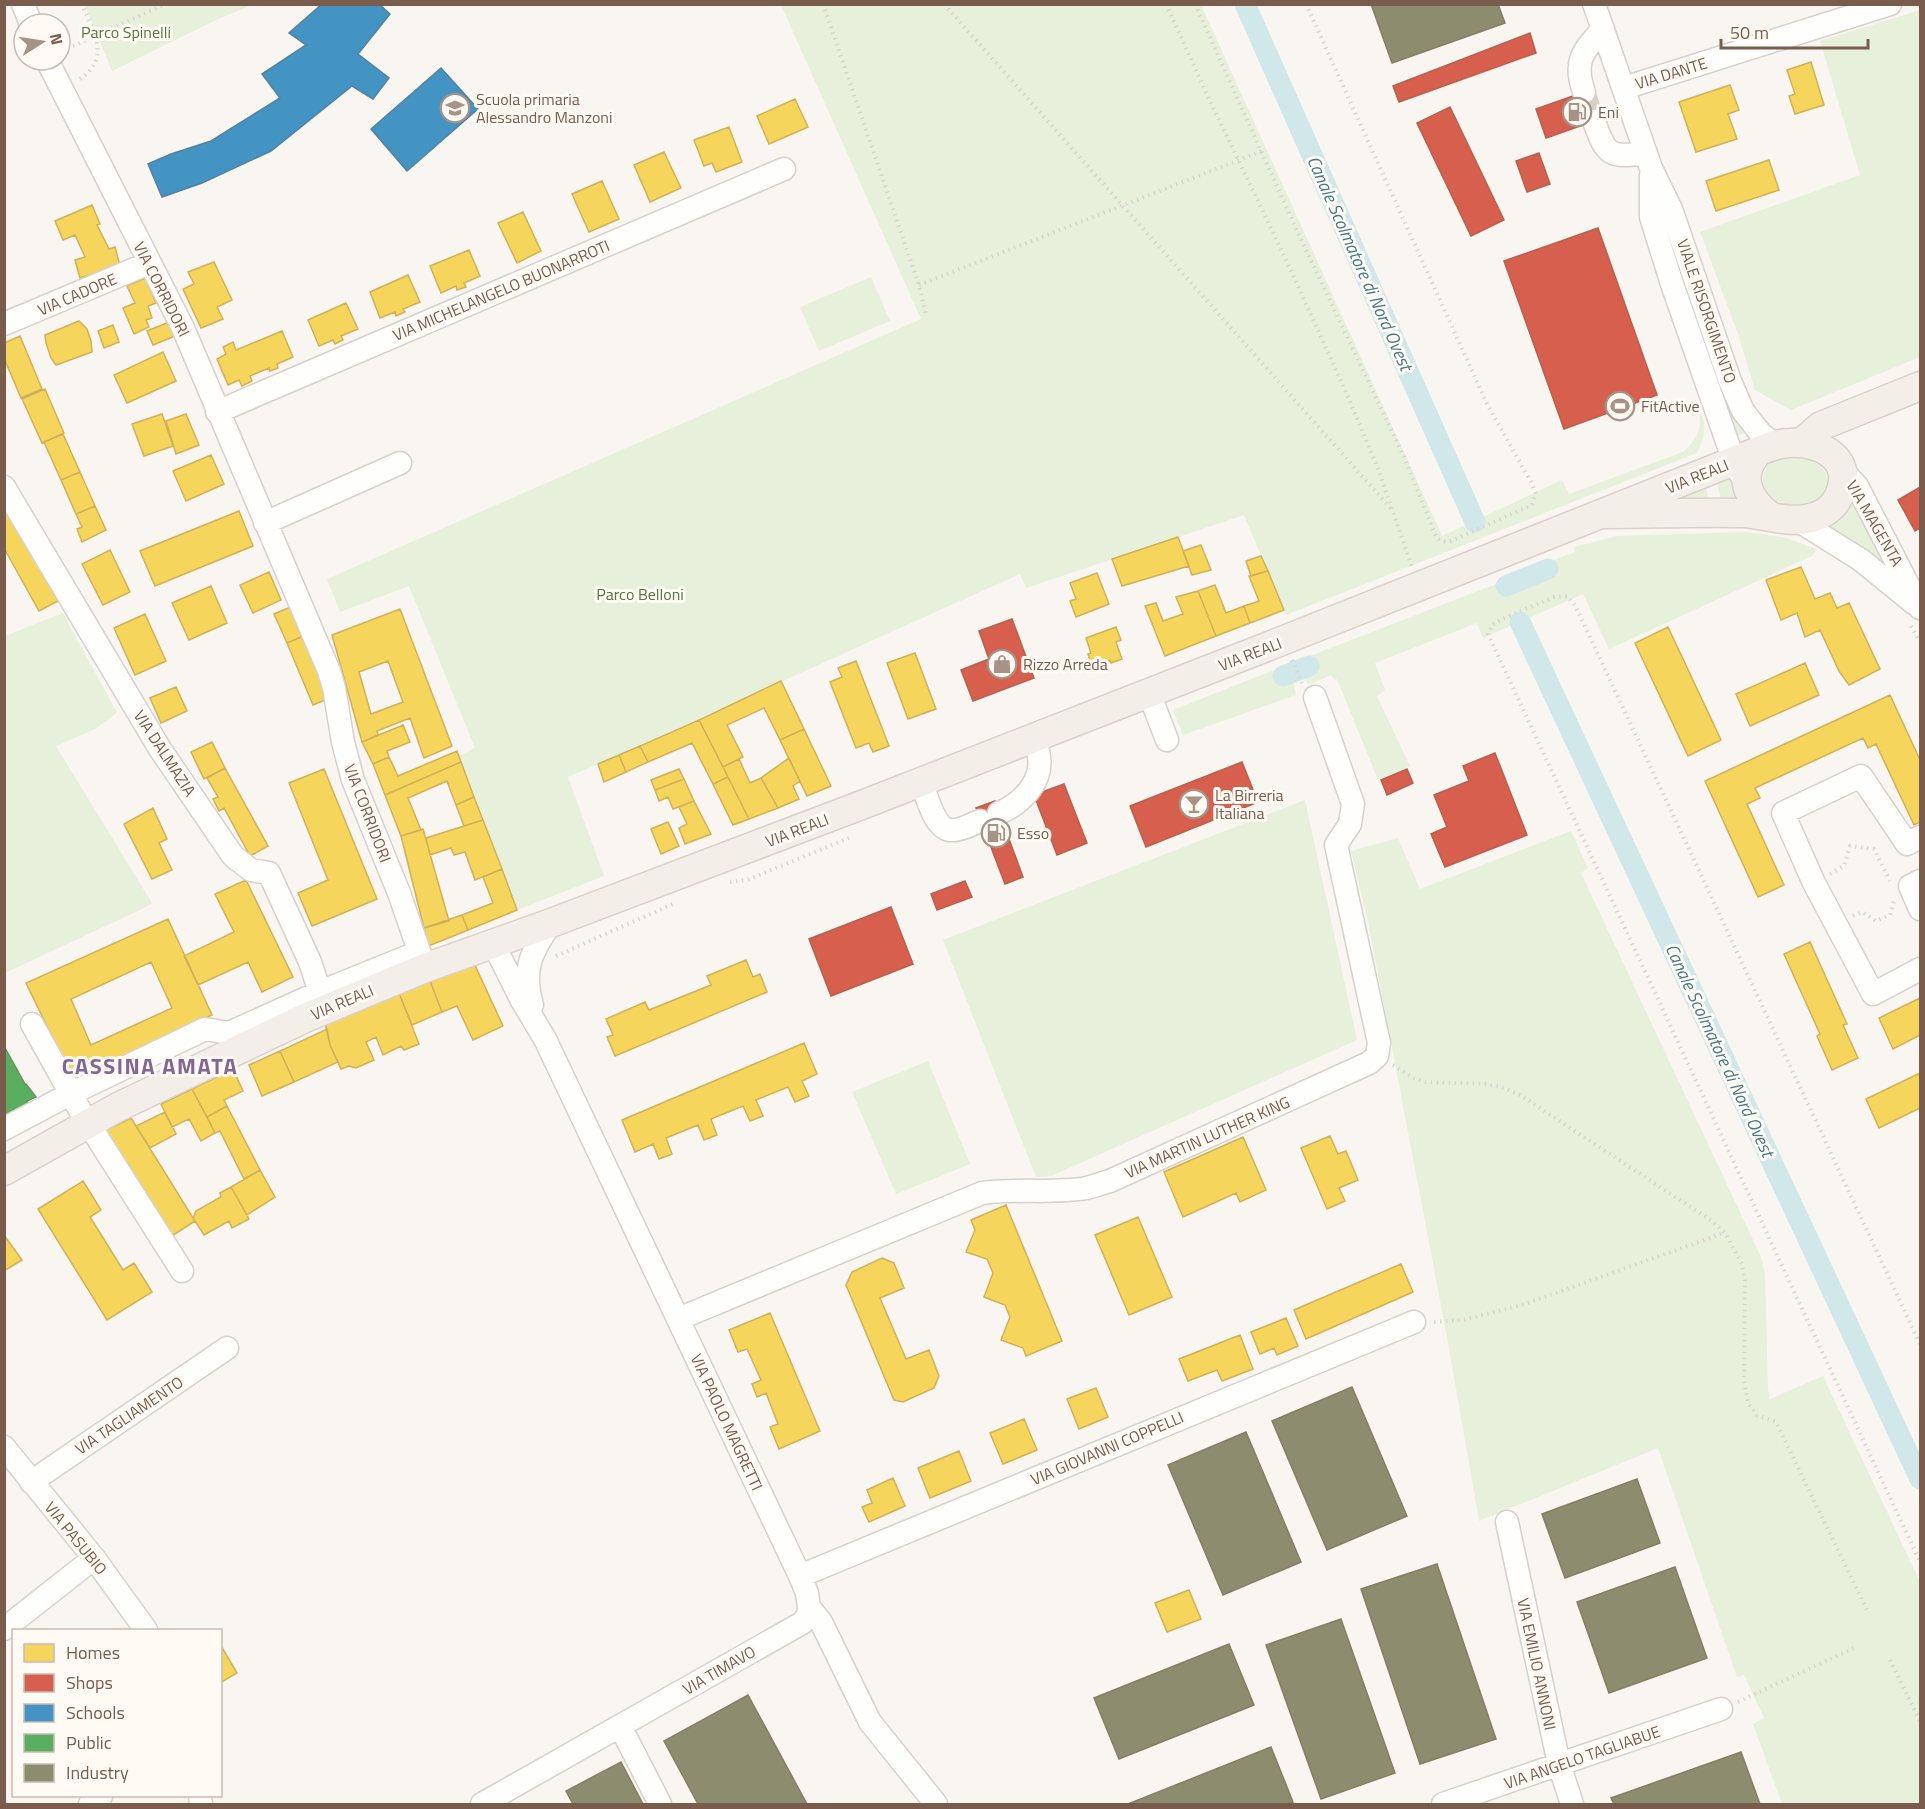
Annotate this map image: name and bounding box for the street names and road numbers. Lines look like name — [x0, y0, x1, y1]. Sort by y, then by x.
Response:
street label: VIA DANTE — [1632, 51, 1710, 95]
street label: VIA MICHELANGELO BUONARROTI — [389, 233, 613, 347]
street label: VIALE RISORGIMENTO — [1671, 236, 1743, 386]
street label: VIA CORRIDORI — [128, 237, 196, 341]
street label: VIA CADORE — [34, 266, 121, 321]
street label: VIA REALI — [1662, 452, 1732, 500]
street label: VIA MAGENTA — [1841, 476, 1910, 571]
street label: VIA REALI — [1215, 631, 1285, 677]
street label: VIA DALMAZIA — [128, 705, 202, 801]
street label: VIA CORRIDORI — [338, 760, 398, 866]
street label: VIA REALI — [762, 807, 832, 853]
street label: VIA REALI — [307, 978, 377, 1026]
street label: VIA MARTIN LUTHER KING — [1121, 1090, 1293, 1184]
street label: VIA PAOLO MAGRETTI — [685, 1350, 769, 1494]
street label: VIA TAGLIAMENTO — [70, 1370, 188, 1460]
street label: VIA GIOVANNI COPPELLI — [1027, 1405, 1187, 1491]
street label: VIA PASUBIO — [39, 1496, 113, 1580]
street label: VIA EMILIO ANNONI — [1511, 1596, 1563, 1732]
street label: VIA TIMAVO — [678, 1639, 760, 1701]
street label: VIA ANGELO TAGLIABUE — [1501, 1719, 1663, 1795]

